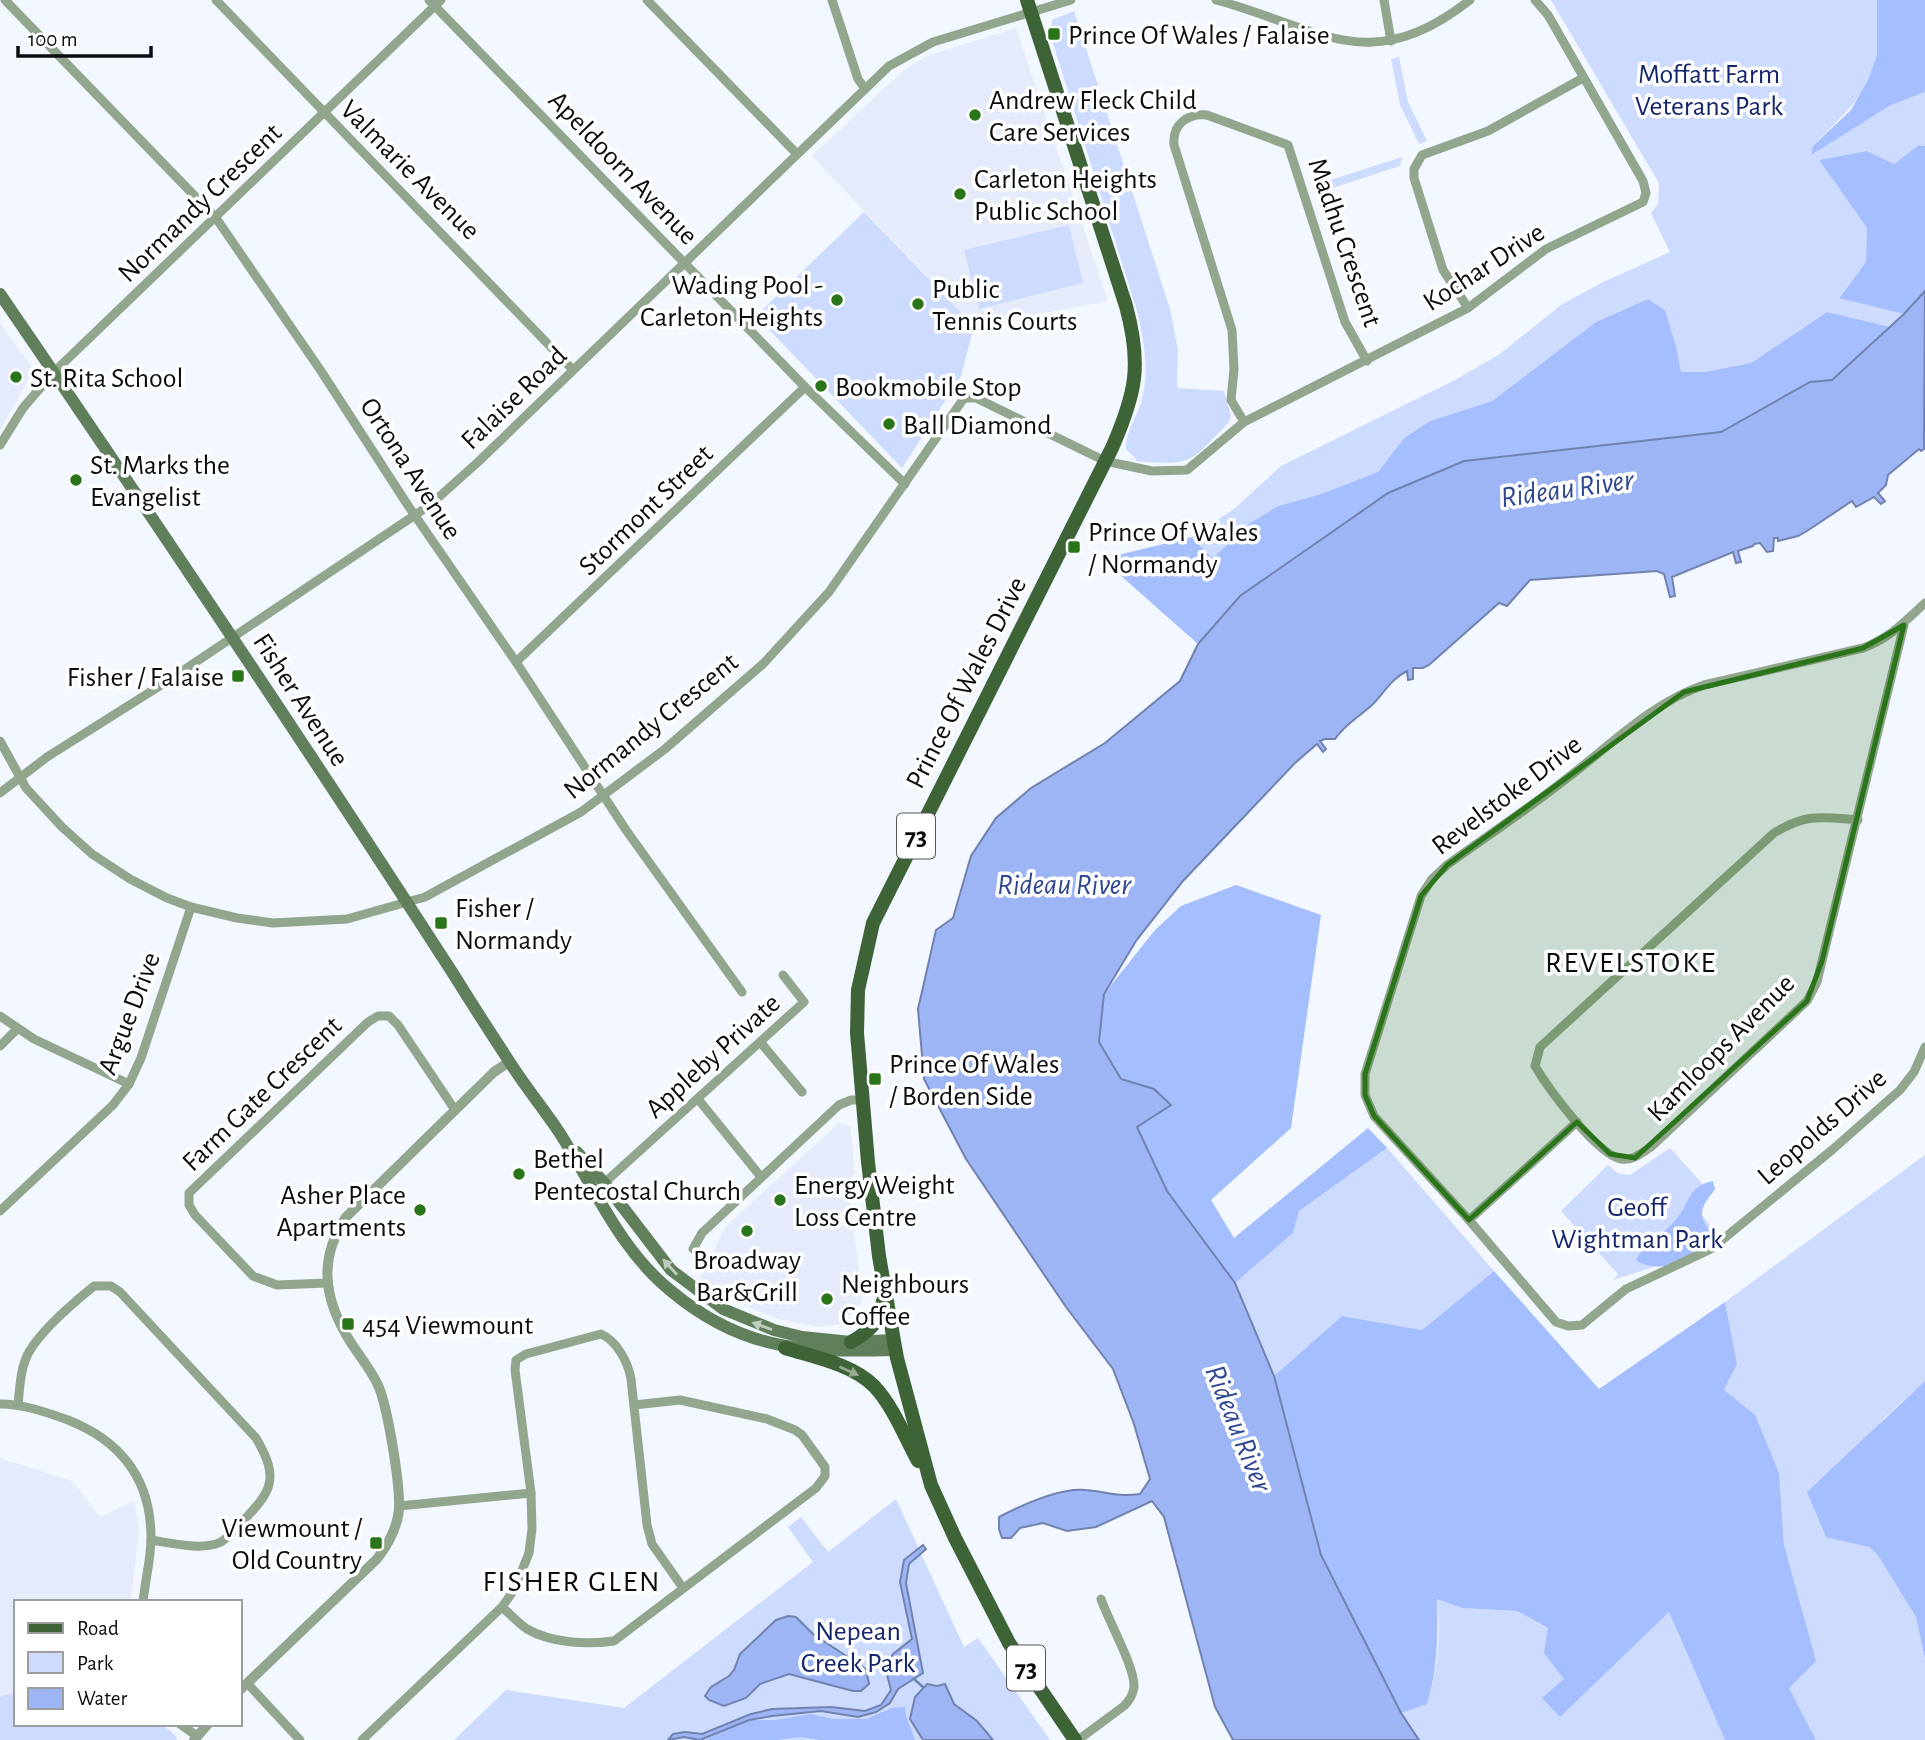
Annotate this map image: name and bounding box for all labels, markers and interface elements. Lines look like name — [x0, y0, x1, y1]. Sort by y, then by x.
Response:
scale bar — [18, 14, 150, 58]
place label: Prince Of Wales / Falaise — [1068, 22, 1330, 50]
marker: Prince Of Wales / Falaise — [1046, 26, 1062, 42]
text: 100 m — [28, 29, 78, 50]
park label: Moffatt Farm Veterans Park — [1635, 61, 1783, 121]
street label: Apeldoorn Avenue — [543, 86, 702, 250]
place label: Andrew Fleck Child Care Services — [989, 87, 1197, 147]
street label: Valmarie Avenue — [335, 95, 485, 245]
marker: Andrew Fleck Child Care Services — [967, 107, 983, 123]
street label: Normandy Crescent — [113, 119, 287, 288]
street label: Madhu Crescent — [1302, 155, 1386, 330]
place label: Carleton Heights Public School — [974, 166, 1157, 226]
marker: Carleton Heights Public School — [952, 186, 968, 202]
street label: Kochar Drive — [1418, 218, 1550, 317]
place label: Wading Pool - Carleton Heights — [640, 272, 823, 332]
place label: Public Tennis Courts — [932, 276, 1077, 336]
marker: Wading Pool - Carleton Heights — [829, 292, 845, 308]
marker: Public Tennis Courts — [910, 296, 926, 312]
street label: Falaise Road — [456, 342, 572, 455]
place label: St. Rita School — [30, 365, 184, 393]
marker: St. Rita School — [8, 369, 24, 385]
place label: Bookmobile Stop — [835, 374, 1022, 402]
marker: Bookmobile Stop — [813, 378, 829, 394]
street label: Ortona Avenue — [354, 393, 466, 545]
place label: Ball Diamond — [903, 412, 1052, 440]
marker: Ball Diamond — [881, 416, 897, 432]
street label: Stormont Street — [574, 440, 719, 581]
place label: St. Marks the Evangelist — [90, 452, 230, 512]
water label: Rideau River — [1499, 465, 1637, 513]
marker: St. Marks the Evangelist — [68, 472, 84, 488]
place label: Prince Of Wales / Normandy — [1088, 519, 1258, 579]
marker: Prince Of Wales / Normandy — [1066, 539, 1082, 555]
street label: Prince Of Wales Drive — [901, 573, 1032, 793]
street label: Fisher Avenue — [247, 629, 353, 771]
street label: Normandy Crescent — [559, 648, 744, 805]
place label: Fisher / Falaise — [67, 664, 224, 692]
marker: Fisher / Falaise — [230, 668, 246, 684]
street label: Revelstoke Drive — [1427, 730, 1587, 861]
road number: 73 — [897, 814, 935, 858]
water label: Rideau River — [997, 870, 1132, 900]
place label: Fisher / Normandy — [455, 895, 572, 955]
marker: Fisher / Normandy — [433, 915, 449, 931]
district label: REVELSTOKE — [1545, 948, 1717, 978]
street label: Argue Drive — [94, 949, 166, 1079]
street label: Kamloops Avenue — [1642, 969, 1800, 1127]
street label: Appleby Private — [641, 989, 786, 1124]
street label: Farm Gate Crescent — [178, 1012, 347, 1177]
place label: Prince Of Wales / Borden Side — [889, 1051, 1059, 1111]
street label: Leopolds Drive — [1753, 1064, 1892, 1191]
marker: Prince Of Wales / Borden Side — [867, 1071, 883, 1087]
place label: Bethel Pentecostal Church — [533, 1146, 741, 1206]
marker: Bethel Pentecostal Church — [511, 1166, 527, 1182]
place label: Energy Weight Loss Centre — [794, 1172, 954, 1232]
place label: Asher Place Apartments — [276, 1182, 406, 1242]
marker: Energy Weight Loss Centre — [772, 1192, 788, 1208]
park label: Geoff Wightman Park — [1551, 1194, 1723, 1254]
marker: Asher Place Apartments — [412, 1202, 428, 1218]
marker: Broadway Bar&Grill — [739, 1223, 755, 1239]
place label: Broadway Bar&Grill — [693, 1247, 801, 1307]
one-way arrow — [662, 1258, 678, 1276]
place label: Neighbours Coffee — [841, 1271, 969, 1331]
marker: Neighbours Coffee — [819, 1291, 835, 1307]
place label: 454 Viewmount — [362, 1312, 533, 1340]
marker: 454 Viewmount — [340, 1316, 356, 1332]
one-way arrow — [751, 1320, 772, 1331]
water label: Rideau River — [1199, 1361, 1278, 1497]
one-way arrow — [839, 1366, 860, 1377]
place label: Viewmount / Old Country — [221, 1515, 363, 1575]
marker: Viewmount / Old Country — [368, 1535, 384, 1551]
district label: FISHER GLEN — [482, 1567, 662, 1597]
legend — [14, 1600, 242, 1726]
text: Road — [77, 1618, 119, 1639]
park label: Nepean Creek Park — [801, 1618, 915, 1678]
road number: 73 — [1007, 1646, 1045, 1690]
text: Park — [77, 1653, 114, 1674]
text: Water — [77, 1688, 127, 1709]

